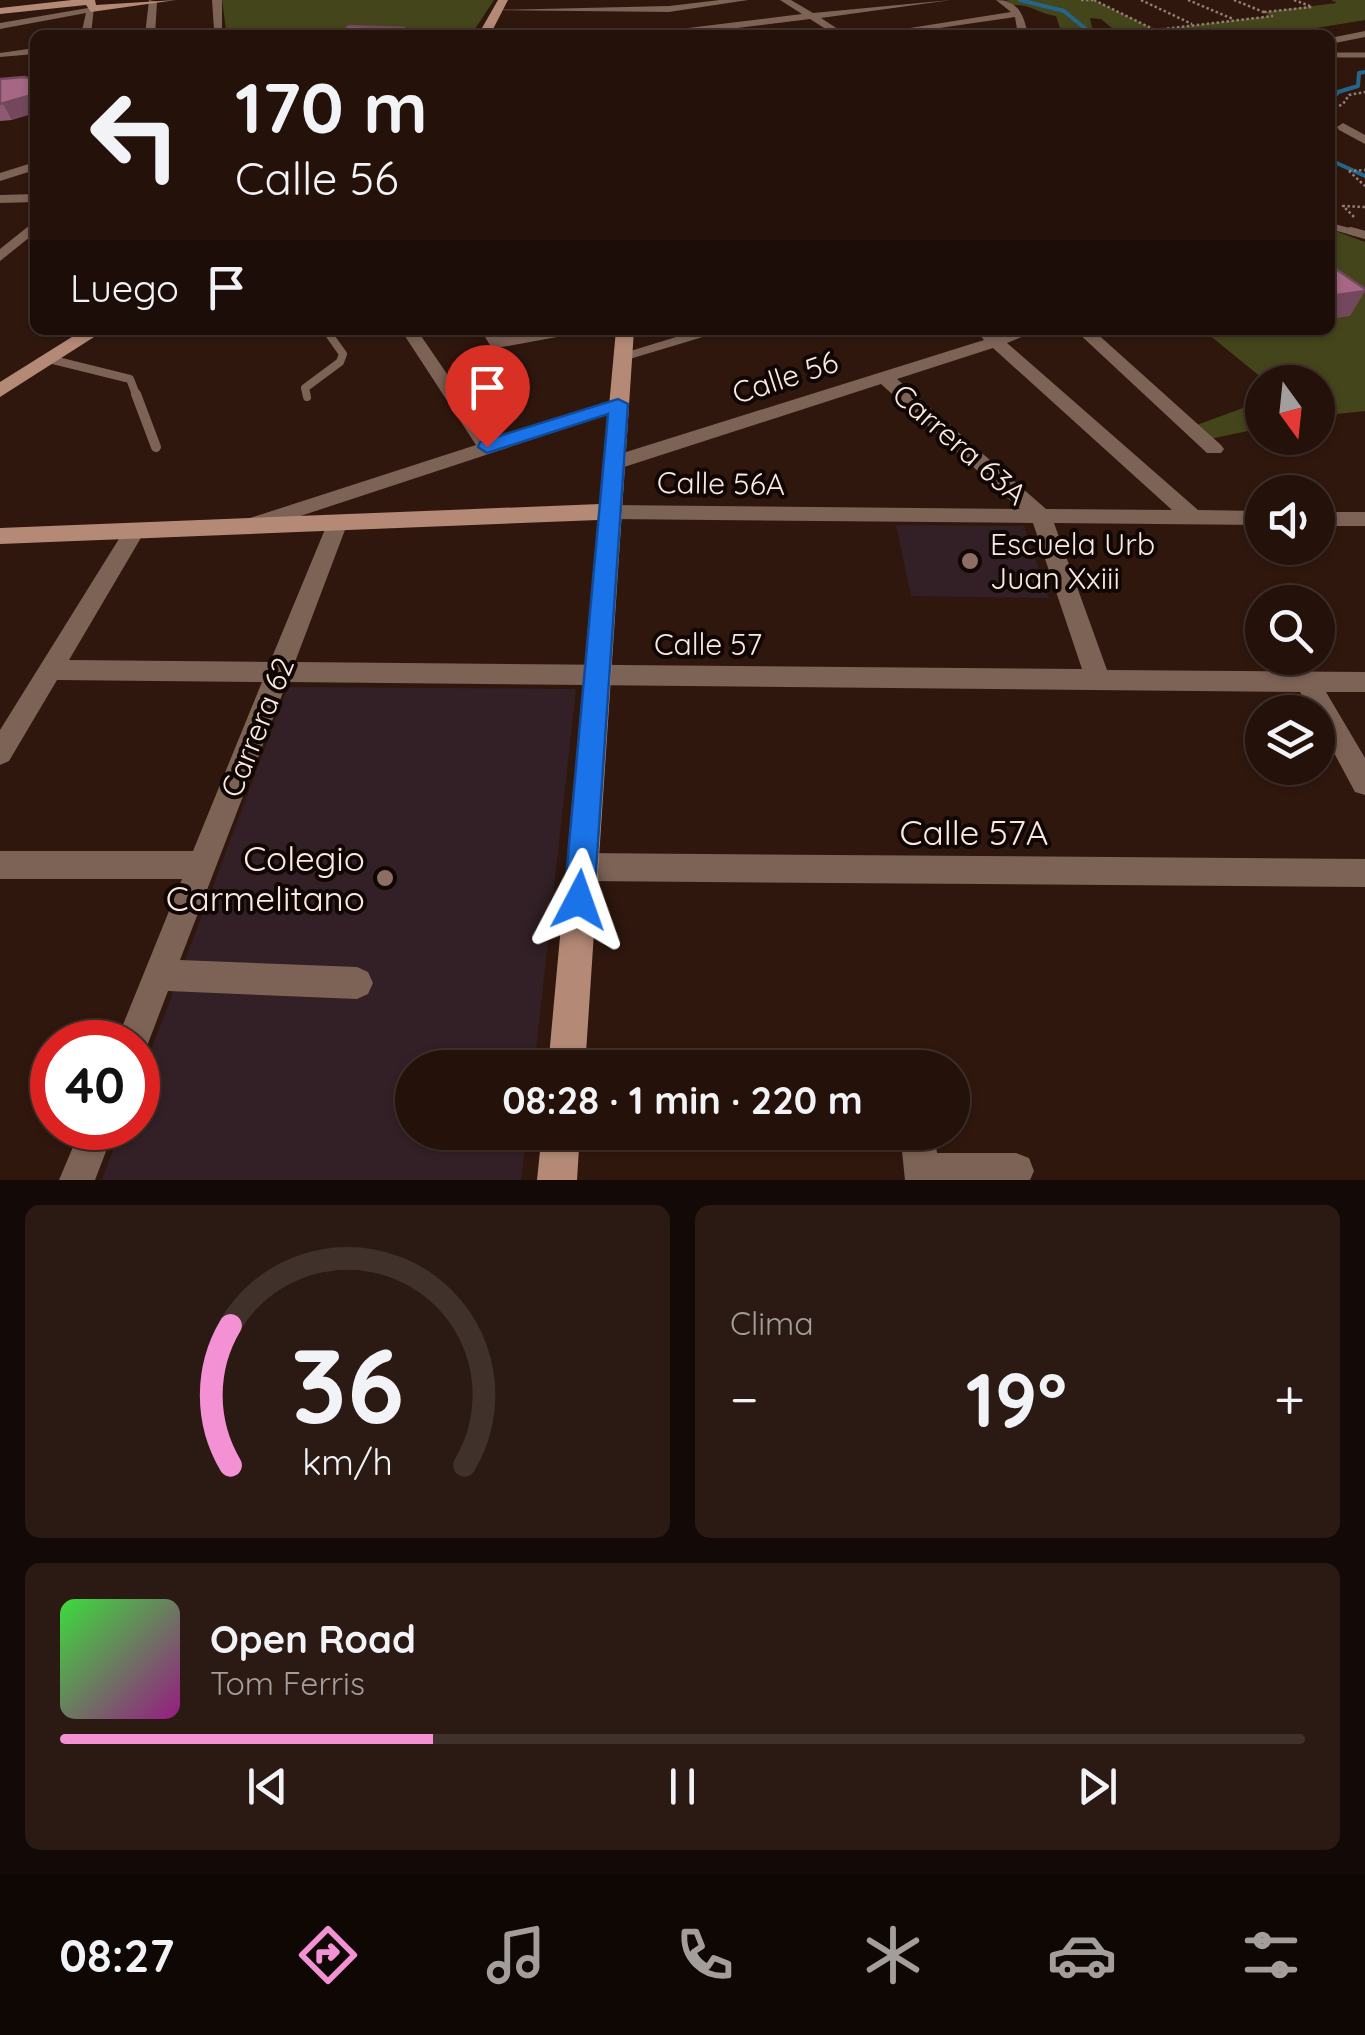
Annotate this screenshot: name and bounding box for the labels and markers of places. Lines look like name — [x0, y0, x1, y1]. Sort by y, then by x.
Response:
pin — [445, 345, 530, 448]
place label: Escuela Urb Juan Xxiii — [990, 525, 1155, 597]
marker: Escuela Urb Juan Xxiii — [959, 550, 981, 572]
place label: Colegio Carmelitano — [166, 836, 365, 920]
marker: Colegio Carmelitano — [374, 867, 396, 889]

